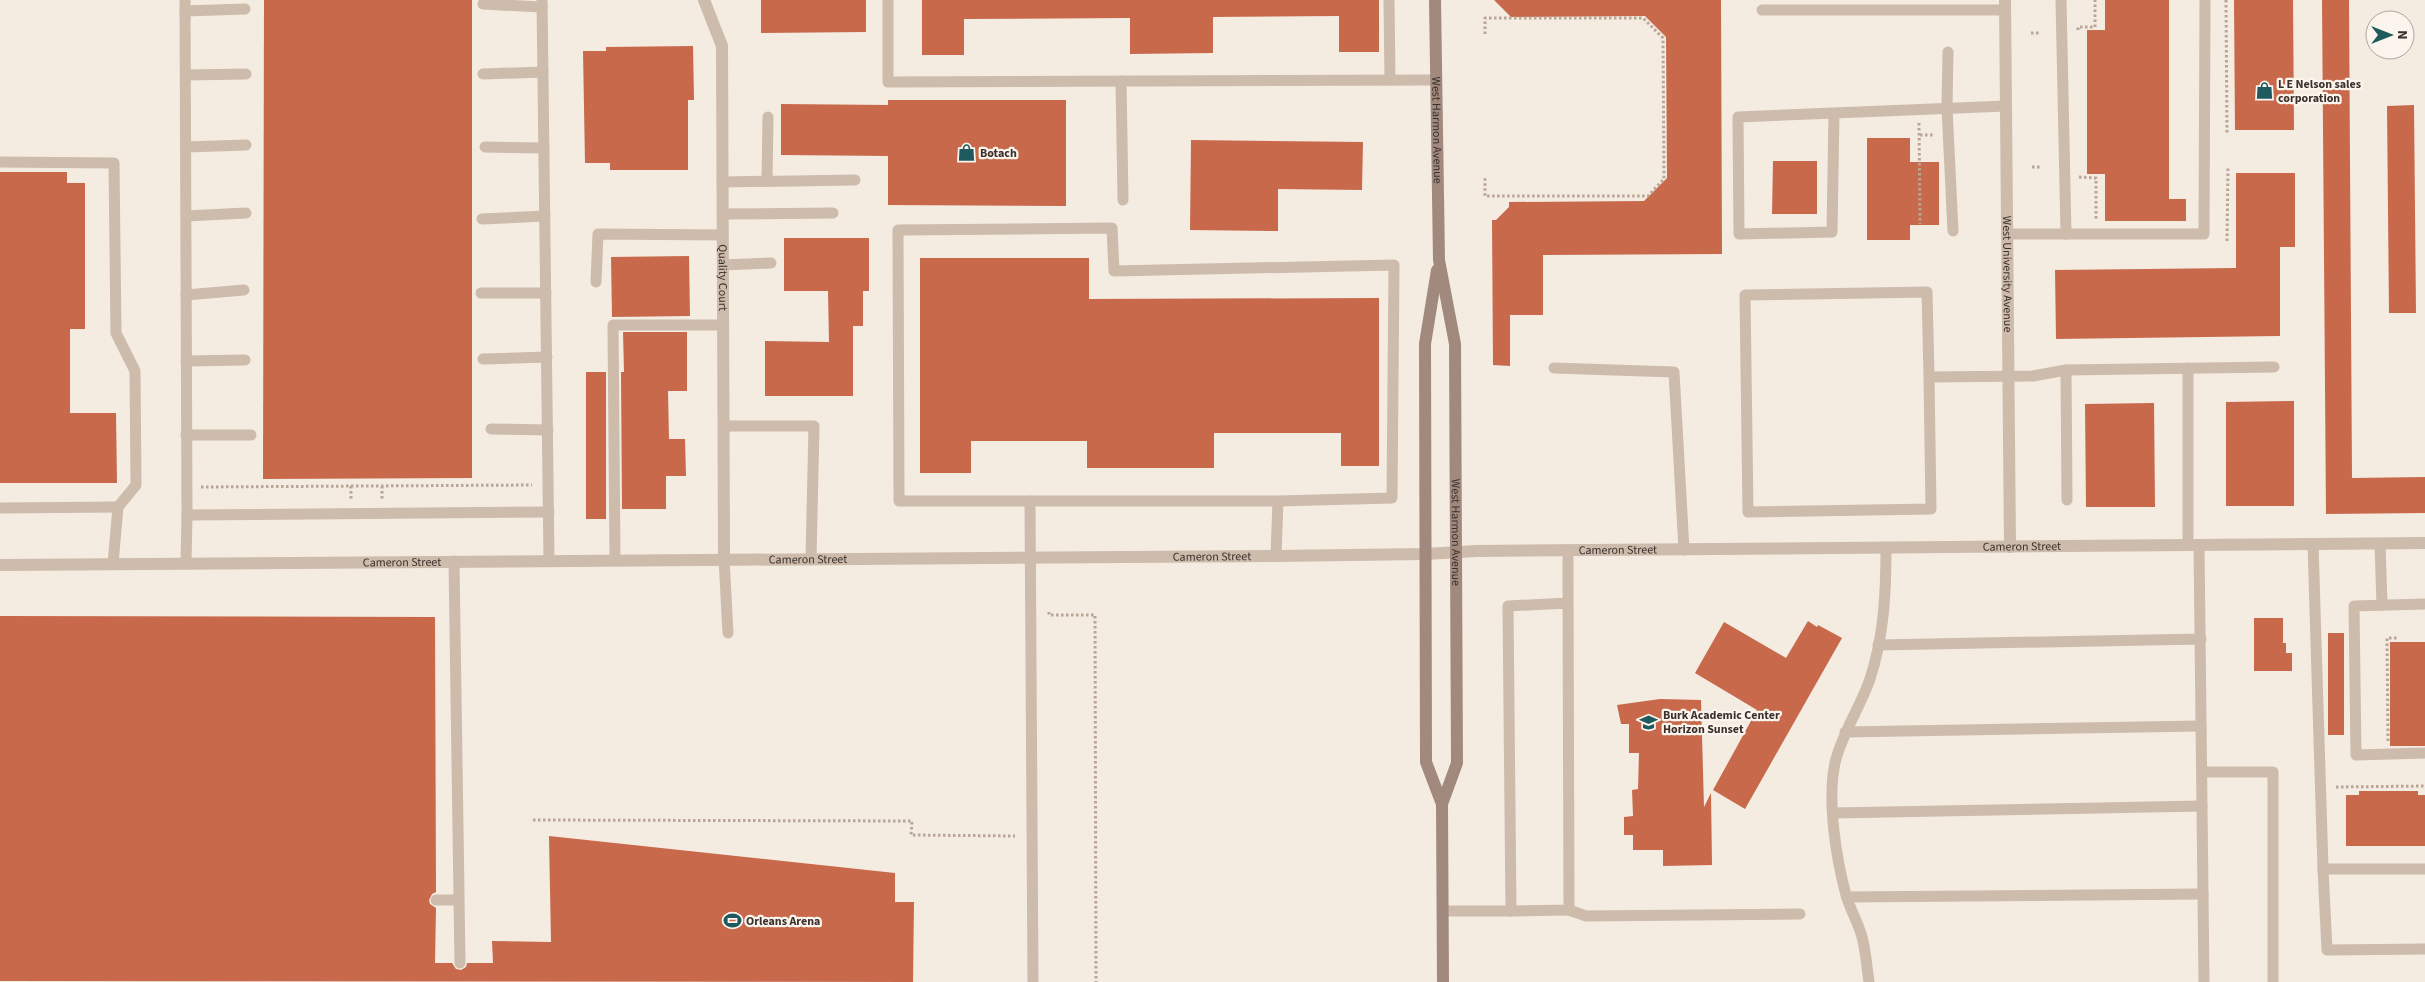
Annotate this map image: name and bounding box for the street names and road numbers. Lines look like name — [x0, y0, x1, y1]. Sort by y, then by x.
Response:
street label: West Harmon Avenue — [1428, 76, 1446, 184]
street label: West University Avenue — [1998, 216, 2017, 332]
street label: Quality Court — [714, 244, 732, 311]
street label: West Harmon Avenue — [1447, 479, 1465, 586]
street label: Cameron Street — [1983, 538, 2061, 555]
street label: Cameron Street — [1579, 541, 1657, 559]
street label: Cameron Street — [1173, 548, 1251, 565]
street label: Cameron Street — [769, 551, 847, 568]
street label: Cameron Street — [363, 553, 441, 571]

